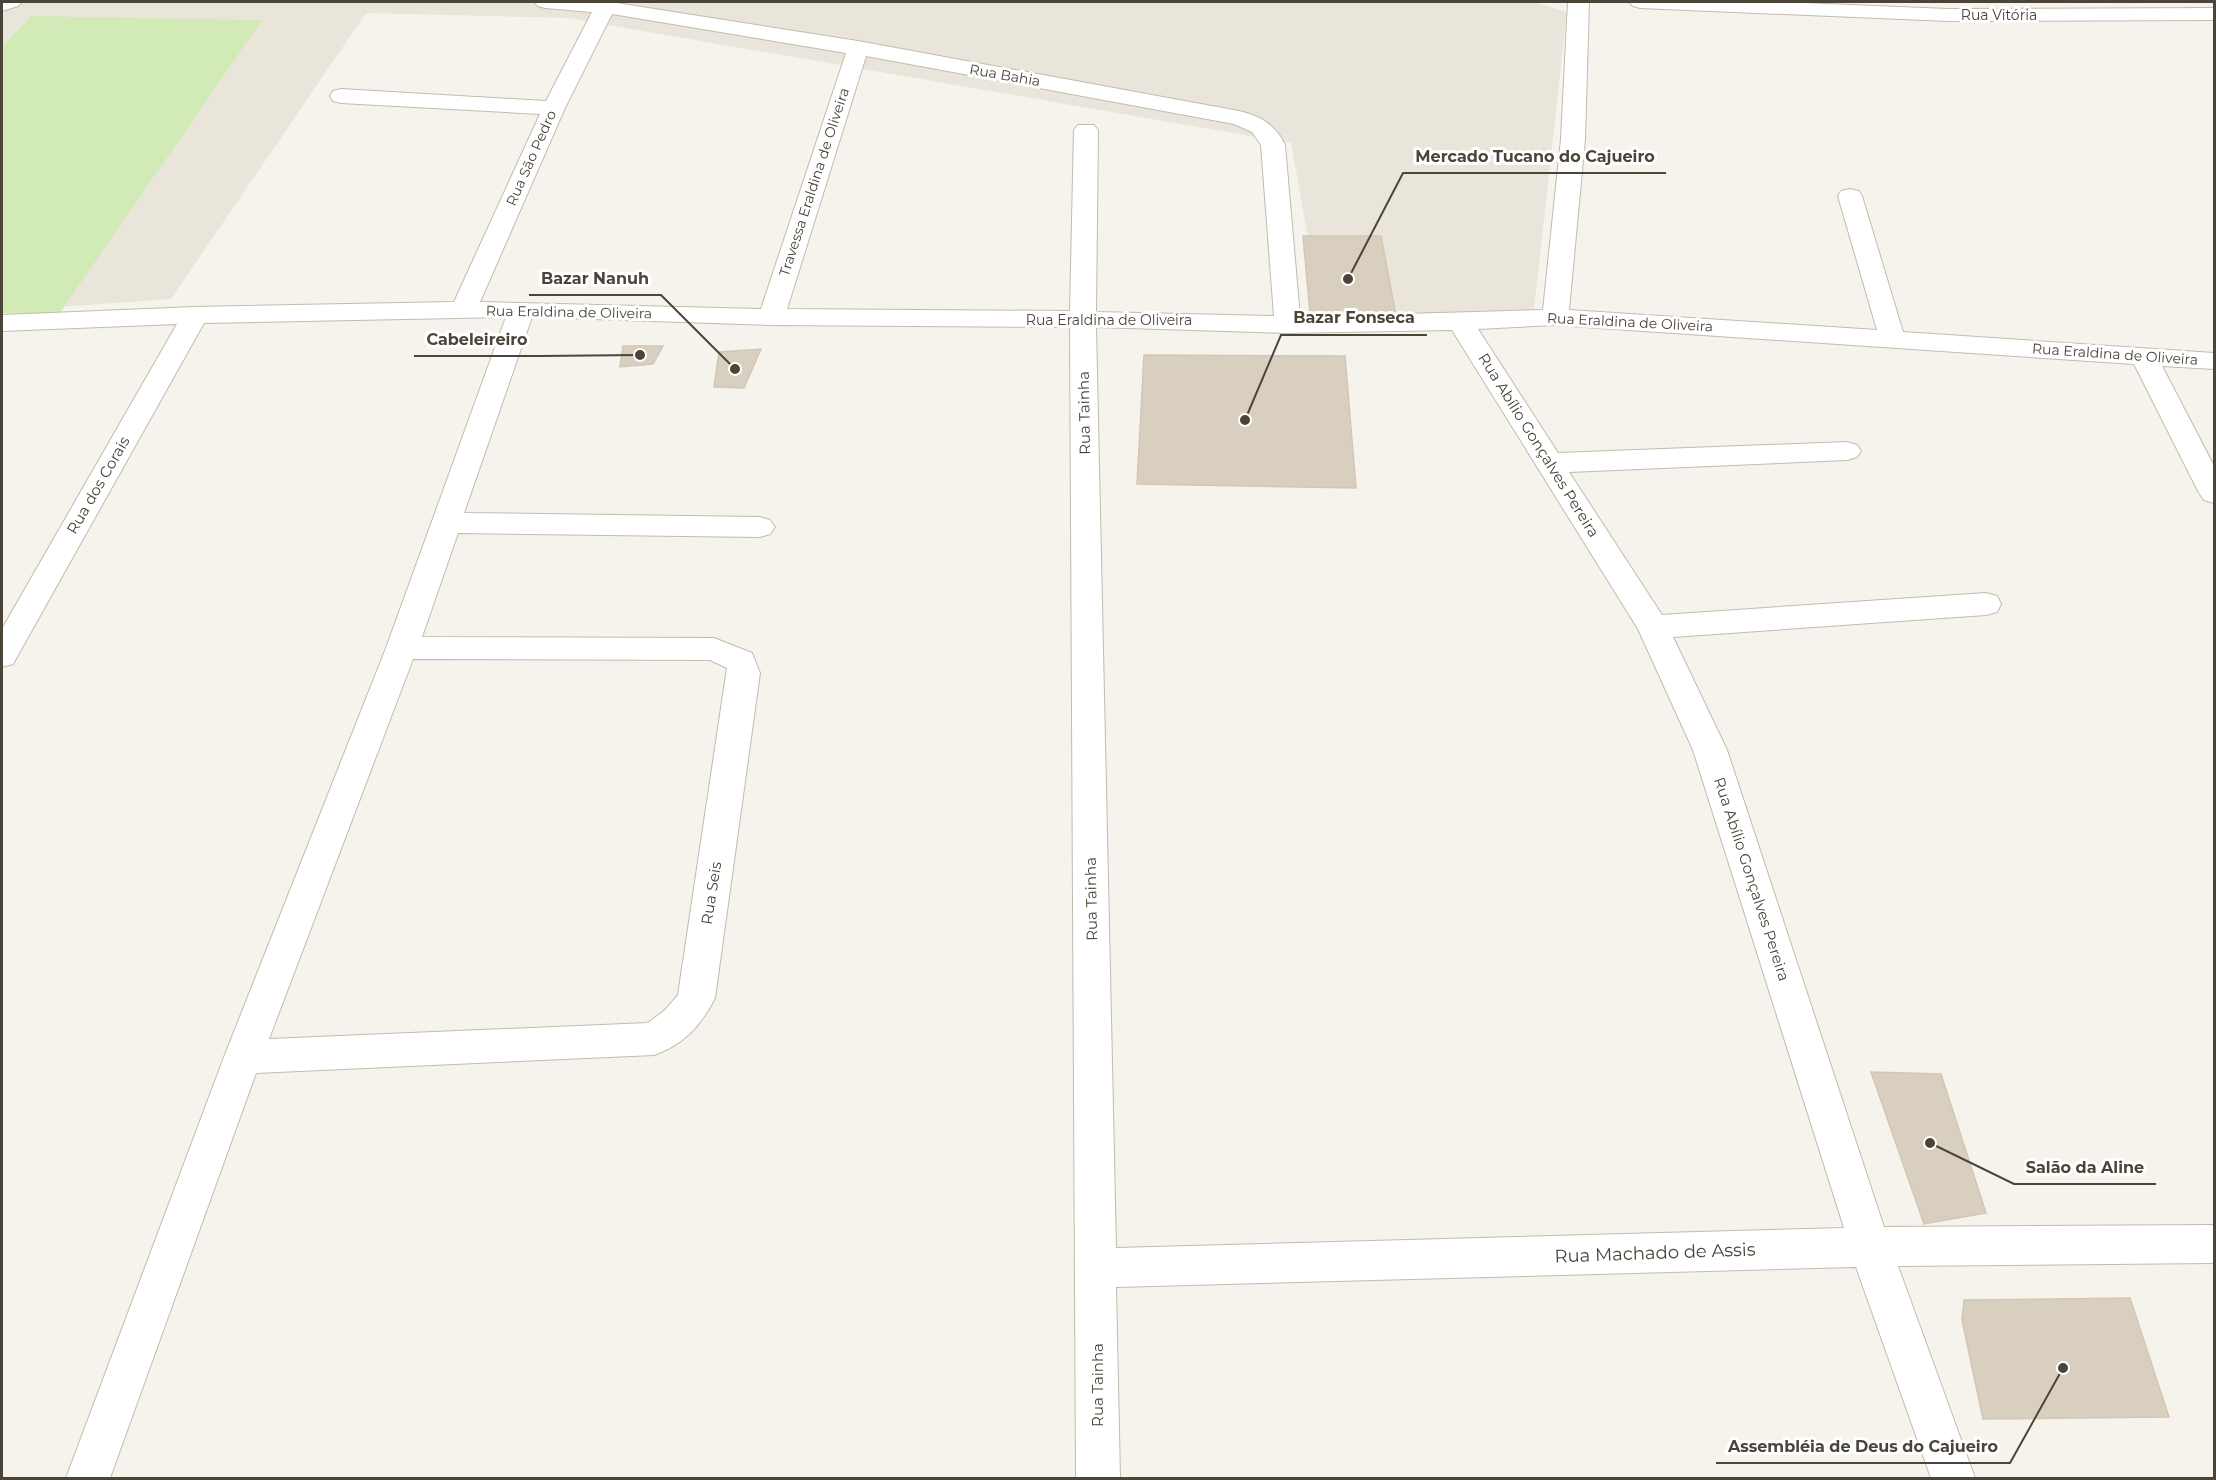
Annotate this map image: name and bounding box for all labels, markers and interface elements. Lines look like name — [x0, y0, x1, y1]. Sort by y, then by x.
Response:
street label: Rua Vitória — [1961, 6, 2037, 24]
street label: Rua Bahia — [968, 60, 1042, 90]
street label: Travessa Eraldina de Oliveira — [775, 85, 853, 279]
street label: Rua São Pedro — [502, 107, 560, 209]
callout: Mercado Tucano do Cajueiro — [1403, 139, 1666, 173]
text: Mercado Tucano do Cajueiro — [1415, 147, 1655, 166]
callout: Bazar Nanuh — [529, 261, 661, 295]
text: Bazar Nanuh — [541, 269, 649, 288]
callout: Bazar Fonseca — [1281, 301, 1427, 335]
street label: Rua Eraldina de Oliveira — [486, 302, 652, 322]
text: Bazar Fonseca — [1293, 308, 1415, 327]
street label: Rua Eraldina de Oliveira — [1546, 309, 1714, 335]
street label: Rua Eraldina de Oliveira — [1026, 311, 1192, 329]
callout: Cabeleireiro — [414, 322, 539, 356]
text: Cabeleireiro — [426, 330, 528, 349]
street label: Rua Eraldina de Oliveira — [2031, 339, 2199, 369]
street label: Rua Abílio Gonçalves Pereira — [1474, 349, 1604, 541]
street label: Rua Tainha — [1074, 371, 1094, 455]
street label: Rua dos Corais — [62, 433, 134, 537]
street label: Rua Abílio Gonçalves Pereira — [1710, 775, 1794, 983]
street label: Rua Tainha — [1081, 857, 1101, 941]
street label: Rua Seis — [697, 860, 725, 926]
callout: Salão da Aline — [2014, 1150, 2156, 1184]
text: Salão da Aline — [2026, 1158, 2144, 1177]
street label: Rua Machado de Assis — [1554, 1238, 1756, 1268]
street label: Rua Tainha — [1088, 1343, 1107, 1427]
callout: Assembléia de Deus do Cajueiro — [1716, 1429, 2010, 1463]
text: Assembléia de Deus do Cajueiro — [1727, 1437, 1998, 1456]

